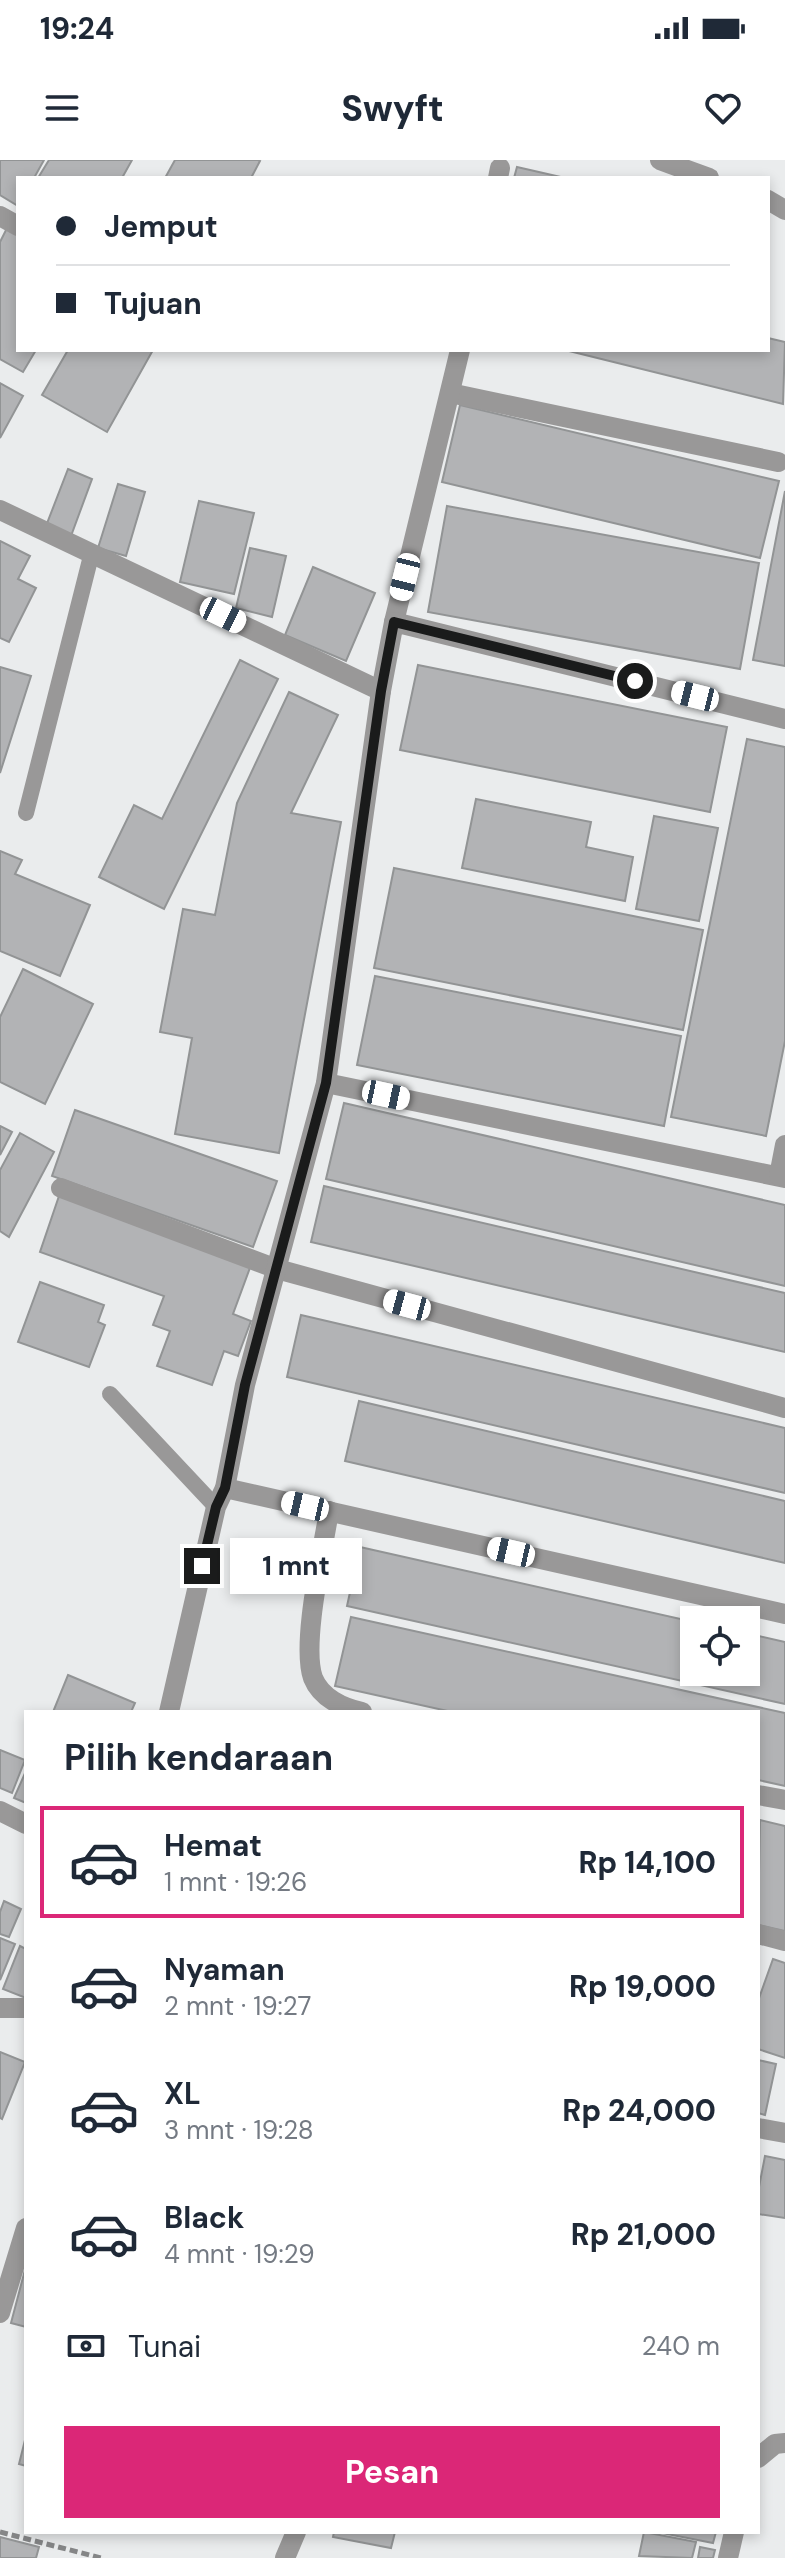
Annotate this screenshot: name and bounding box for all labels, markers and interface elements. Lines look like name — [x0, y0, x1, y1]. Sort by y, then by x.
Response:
text: 19:24 — [40, 9, 114, 48]
text: Swyft — [341, 85, 444, 132]
icon: menu — [40, 86, 84, 130]
icon: heart — [701, 86, 745, 130]
text: Jemput — [104, 207, 218, 246]
text: Tujuan — [104, 284, 202, 323]
car — [388, 551, 422, 603]
car — [196, 594, 250, 636]
route start — [617, 663, 653, 699]
car — [669, 679, 721, 713]
car — [360, 1078, 412, 1112]
car — [381, 1287, 433, 1323]
car — [279, 1489, 331, 1523]
car — [485, 1535, 537, 1569]
callout: 1 mnt — [230, 1538, 362, 1594]
route end — [184, 1548, 220, 1584]
text: 1 mnt — [262, 1549, 330, 1583]
map controls — [680, 1606, 760, 1686]
button: locate — [680, 1606, 760, 1686]
text: Pilih kendaraan — [64, 1734, 333, 1781]
icon: car — [68, 1826, 140, 1898]
text: Hemat — [164, 1826, 262, 1865]
text: Rp 14,100 — [579, 1843, 716, 1882]
text: 1 mnt · 19:26 — [164, 1865, 307, 1899]
icon: car — [68, 1950, 140, 2022]
text: Nyaman — [164, 1950, 285, 1989]
text: Rp 19,000 — [569, 1967, 716, 2006]
text: 2 mnt · 19:27 — [164, 1989, 311, 2023]
icon: car — [68, 2074, 140, 2146]
text: XL — [164, 2074, 201, 2113]
text: Rp 24,000 — [562, 2091, 716, 2130]
text: 3 mnt · 19:28 — [164, 2113, 314, 2147]
icon: car — [68, 2198, 140, 2270]
text: Black — [164, 2198, 244, 2237]
text: Rp 21,000 — [571, 2215, 716, 2254]
text: 4 mnt · 19:29 — [164, 2237, 315, 2271]
icon: cash — [64, 2324, 108, 2368]
text: Tunai — [128, 2327, 201, 2366]
text: 240 m — [642, 2329, 720, 2363]
button: Pesan — [64, 2426, 720, 2518]

